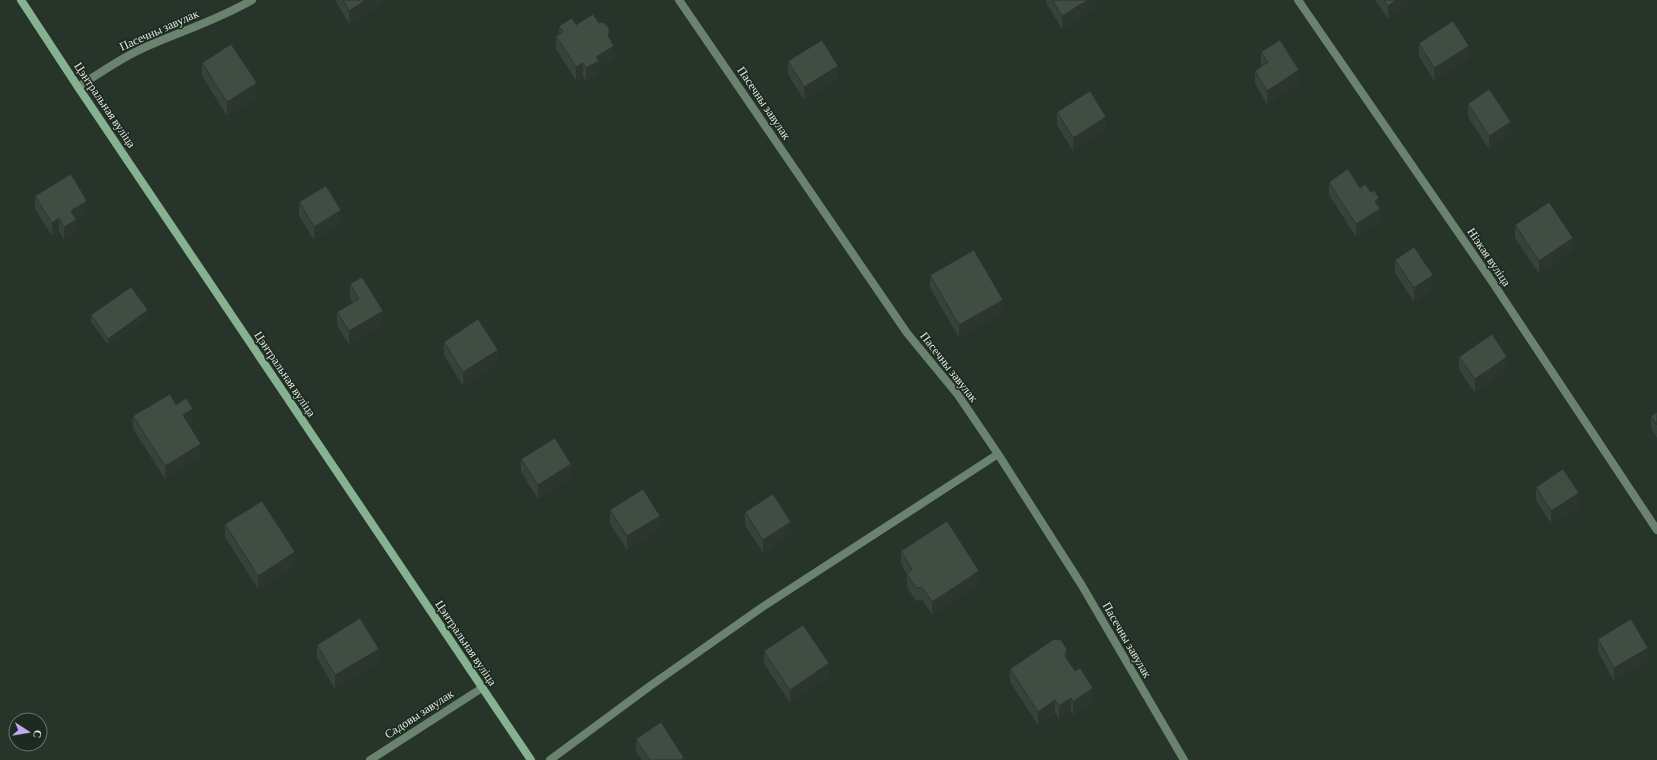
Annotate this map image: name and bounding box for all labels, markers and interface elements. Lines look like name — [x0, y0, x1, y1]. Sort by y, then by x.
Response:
street label: Пасечны завулак — [117, 6, 201, 54]
street label: Цэнтральная вуліца — [71, 60, 139, 151]
street label: Пасечны завулак — [734, 64, 794, 142]
street label: Нізкая вуліца — [1464, 225, 1514, 289]
street label: Цэнтральная вуліца — [251, 329, 319, 420]
street label: Пасечны завулак — [917, 329, 981, 405]
street label: Цэнтральная вуліца — [432, 598, 500, 689]
street label: Пасечны завулак — [1100, 600, 1154, 681]
street label: Садовы завулак — [382, 686, 456, 741]
north arrow — [8, 712, 48, 752]
text: С — [31, 729, 44, 739]

